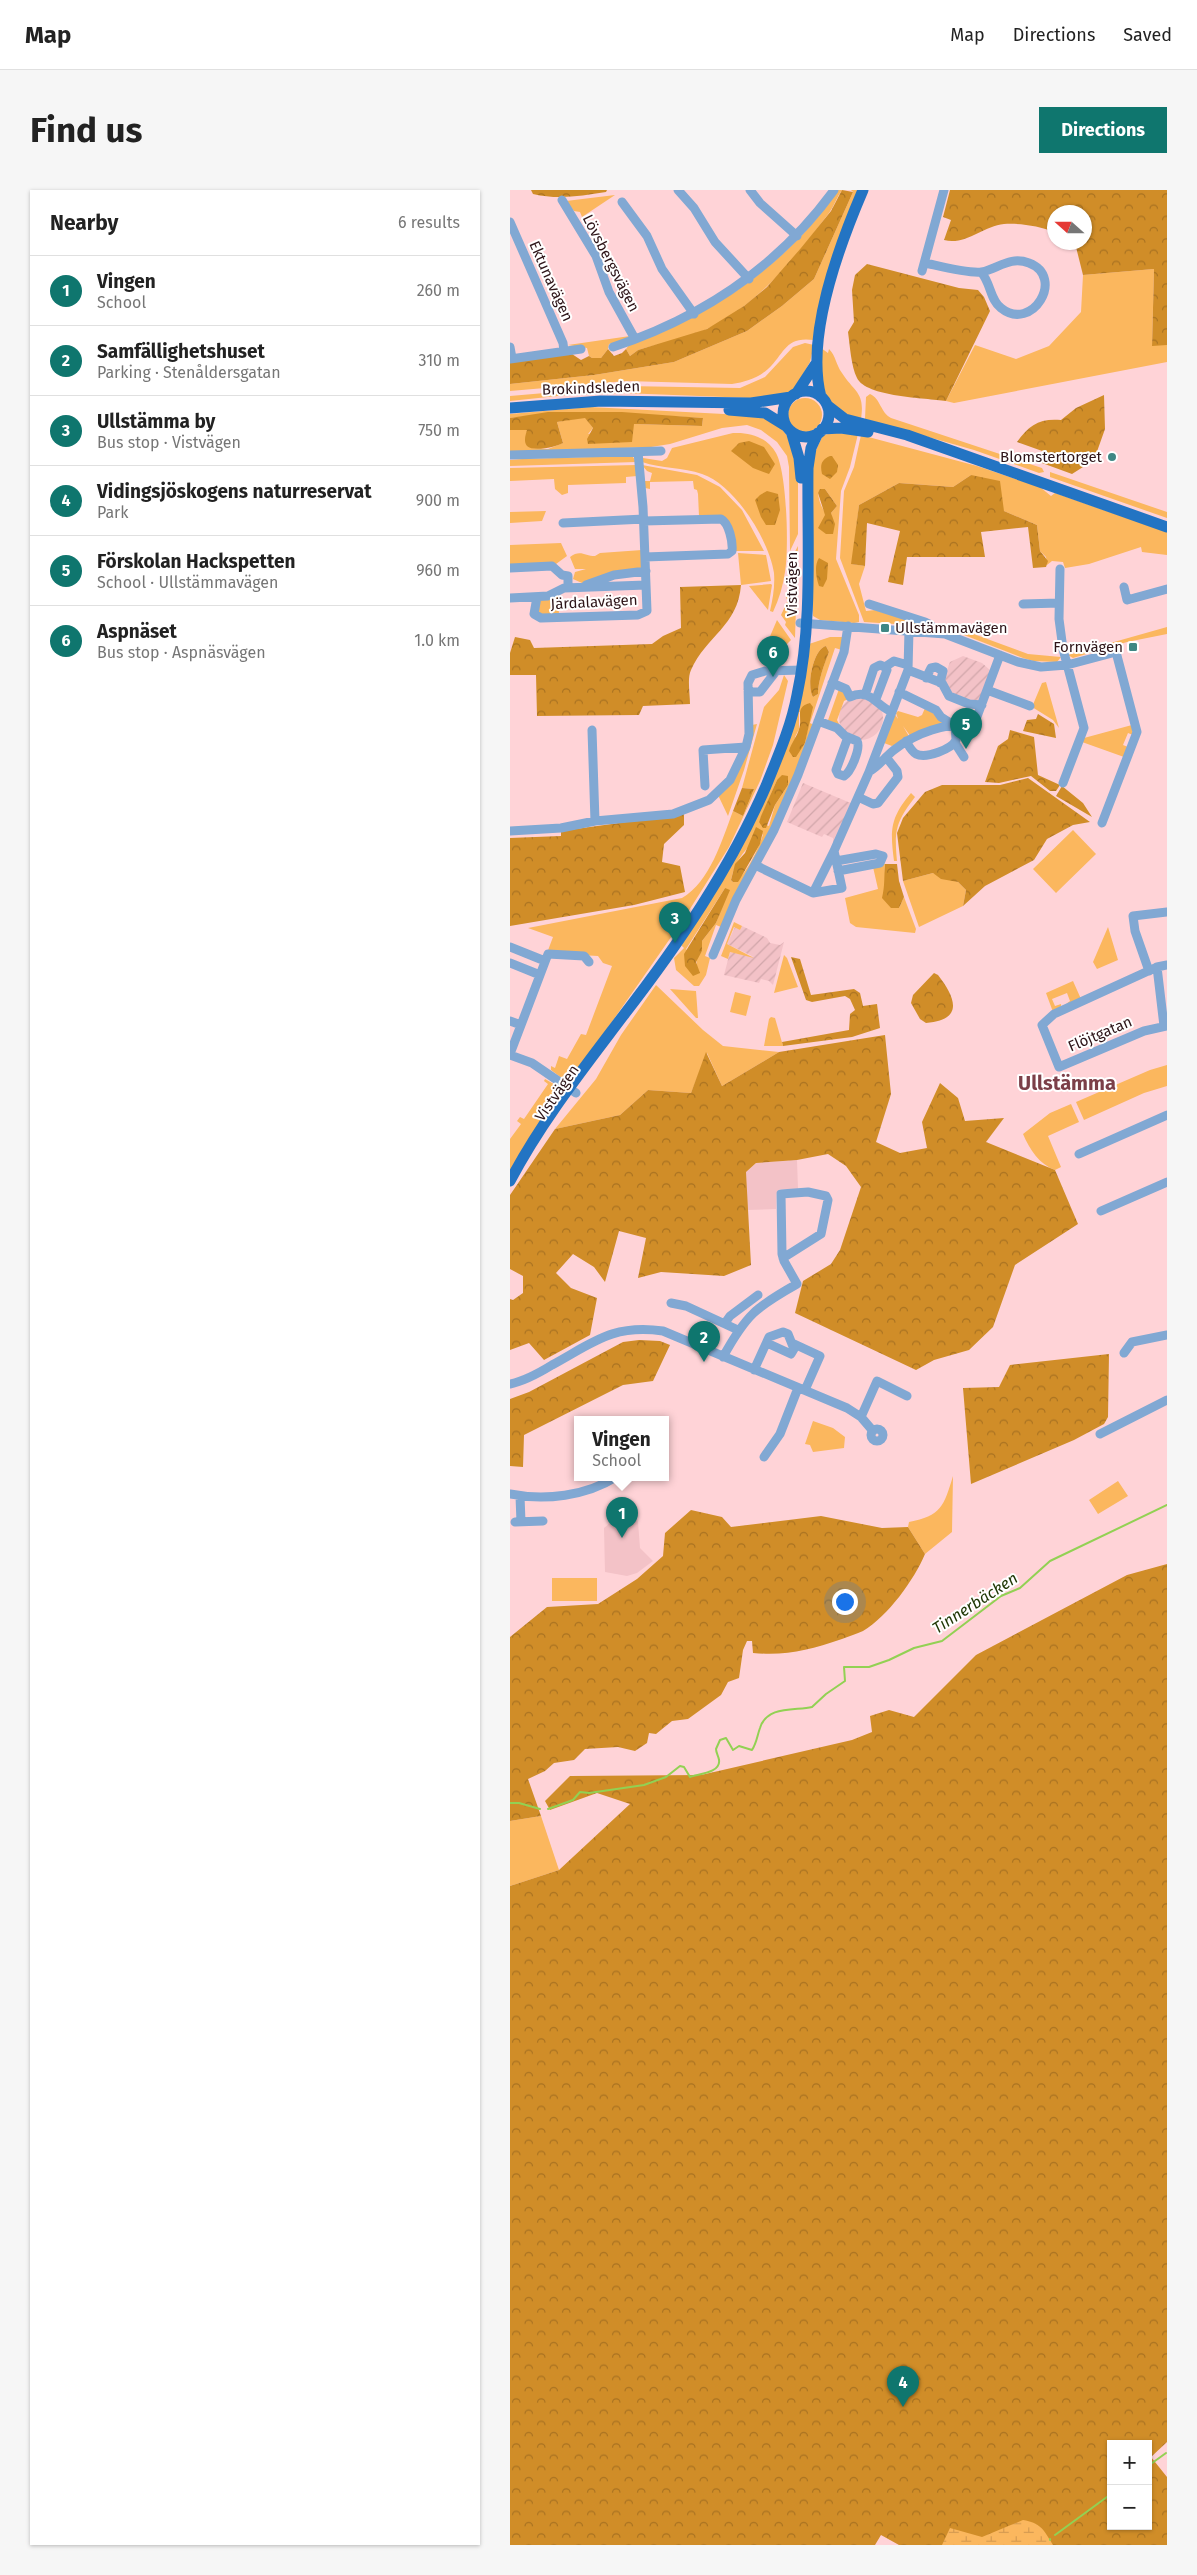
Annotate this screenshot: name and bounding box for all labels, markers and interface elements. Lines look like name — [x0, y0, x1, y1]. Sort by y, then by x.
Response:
text: Map — [25, 21, 71, 49]
text: Map — [950, 24, 985, 46]
text: Directions — [1013, 24, 1095, 46]
text: Saved — [1123, 24, 1172, 46]
button: Directions — [1039, 107, 1167, 153]
text: Find us — [30, 109, 142, 151]
north arrow — [1047, 205, 1092, 250]
text: Nearby — [50, 210, 118, 236]
street label: Lövsbergsvägen — [579, 211, 643, 315]
text: 6 results — [398, 213, 460, 232]
street label: Ektunavägen — [525, 238, 577, 324]
text: Vingen — [97, 270, 156, 293]
text: 1 — [62, 281, 70, 300]
text: 260 m — [417, 281, 460, 300]
text: School — [97, 293, 146, 312]
text: Samfällighetshuset — [97, 340, 265, 363]
text: 2 — [62, 351, 70, 370]
text: 310 m — [419, 351, 460, 370]
text: Parking · Stenåldersgatan — [97, 363, 281, 382]
street label: Brokindsleden — [542, 377, 640, 399]
text: Ullstämma by — [97, 410, 215, 433]
text: 3 — [62, 421, 70, 440]
text: 750 m — [418, 421, 460, 440]
text: Bus stop · Vistvägen — [97, 433, 241, 452]
place label: Blomstertorget — [1000, 448, 1103, 466]
marker: Blomstertorget — [1106, 451, 1118, 463]
text: Vidingsjöskogens naturreservat — [97, 480, 372, 503]
text: 4 — [61, 491, 71, 510]
text: 900 m — [416, 491, 460, 510]
text: Park — [97, 503, 129, 522]
text: Förskolan Hackspetten — [97, 550, 295, 573]
street label: Vistvägen — [783, 552, 801, 616]
text: 5 — [62, 561, 70, 580]
text: 960 m — [416, 561, 460, 580]
text: School · Ullstämmavägen — [97, 573, 278, 592]
street label: Järdalavägen — [550, 591, 638, 613]
place label: Ullstämmavägen — [895, 619, 1008, 637]
text: Aspnäset — [97, 620, 177, 643]
marker: Ullstämmavägen — [879, 622, 891, 634]
text: 6 — [61, 631, 71, 650]
text: 1.0 km — [414, 631, 460, 650]
pin: 6 — [757, 636, 789, 677]
place label: Fornvägen — [1053, 638, 1123, 656]
marker: Fornvägen — [1127, 641, 1139, 653]
text: Bus stop · Aspnäsvägen — [97, 643, 266, 662]
pin: 5 — [950, 708, 982, 749]
pin: 3 — [659, 902, 691, 943]
street label: Flöjtgatan — [1065, 1013, 1135, 1055]
street label: Vistvägen — [531, 1061, 583, 1125]
district label: Ullstämma — [1018, 1071, 1116, 1095]
pin: 2 — [688, 1321, 720, 1362]
popup — [574, 1416, 669, 1481]
text: Vingen — [592, 1428, 651, 1451]
text: School — [592, 1451, 641, 1470]
pin: 1 — [606, 1497, 638, 1538]
water label: Tinnerbäcken — [929, 1568, 1021, 1638]
your location — [832, 1589, 858, 1615]
pin: 4 — [887, 2366, 919, 2407]
map controls — [1107, 2440, 1152, 2530]
button: + — [1107, 2440, 1152, 2485]
button: − — [1107, 2485, 1152, 2530]

